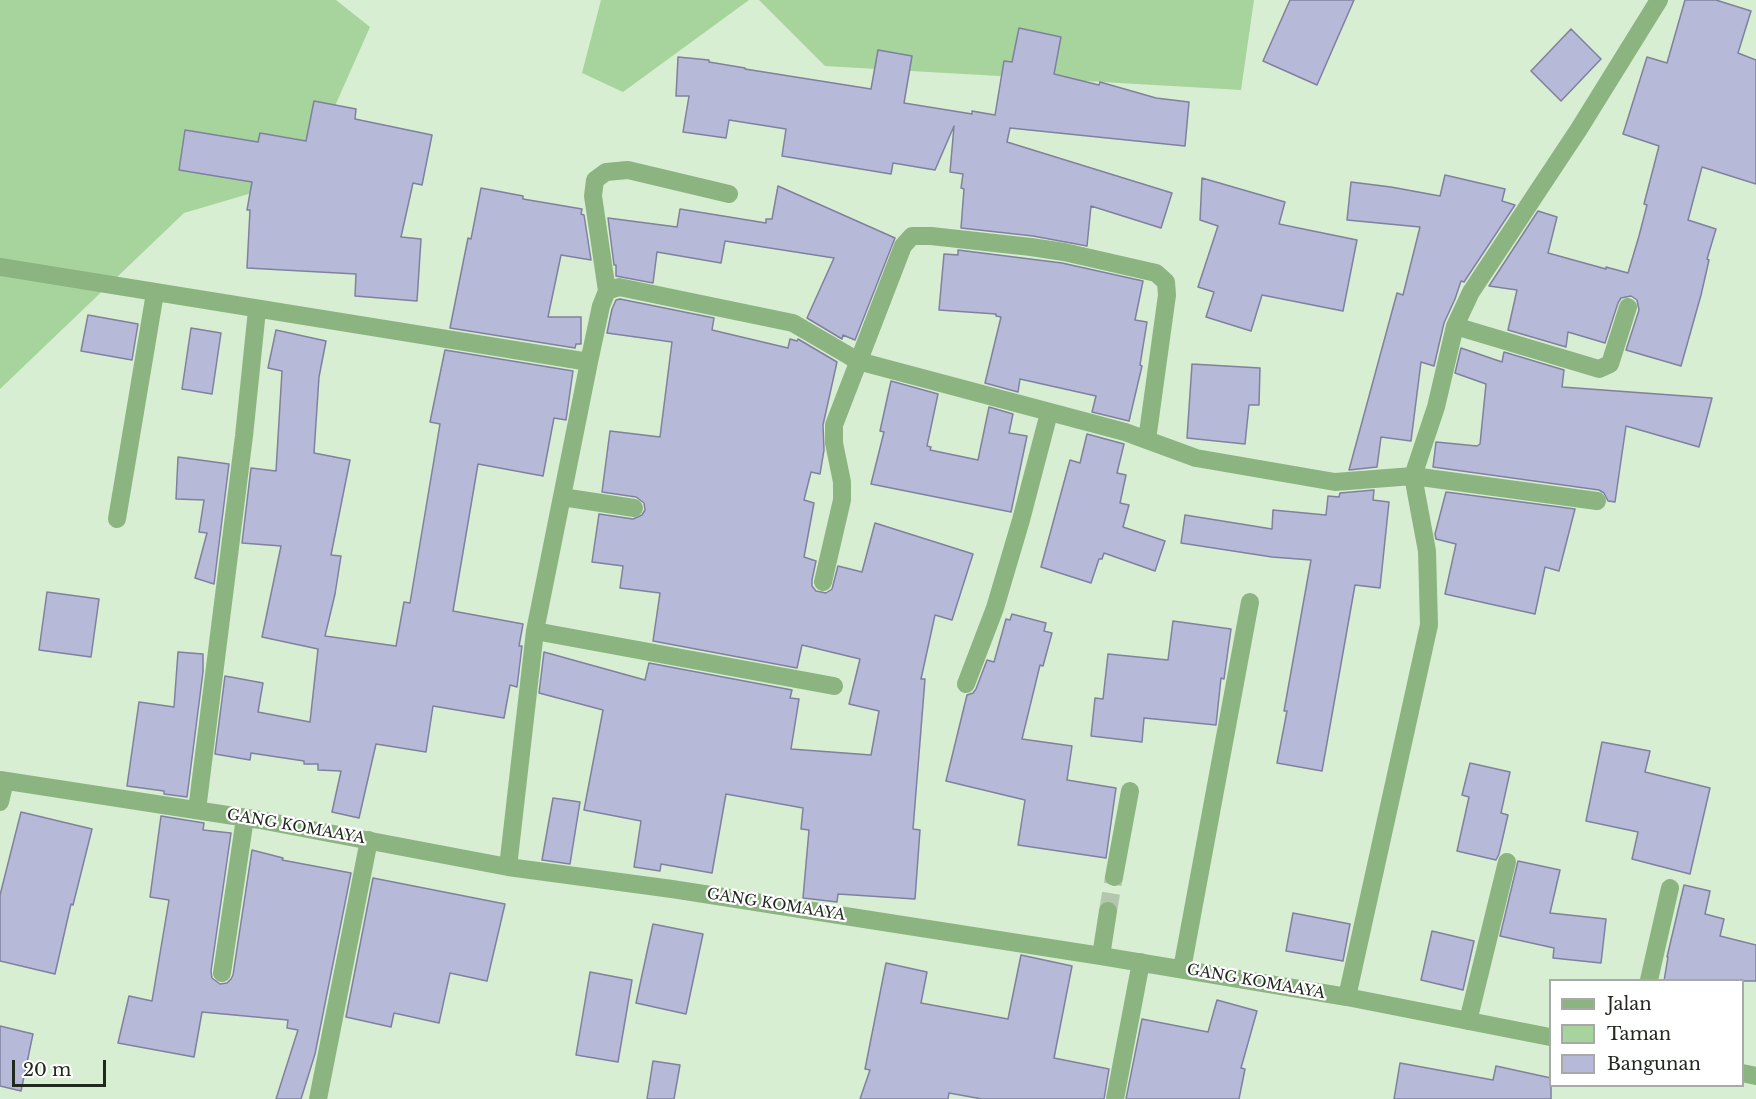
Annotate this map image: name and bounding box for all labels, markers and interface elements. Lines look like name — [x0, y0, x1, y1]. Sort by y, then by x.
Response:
street label: GANG KOMAAYA — [225, 806, 367, 848]
street label: GANG KOMAAYA — [705, 885, 847, 925]
street label: GANG KOMAAYA — [1185, 961, 1327, 1003]
legend — [1549, 979, 1744, 1087]
text: Jalan — [1607, 993, 1652, 1015]
text: Taman — [1607, 1023, 1671, 1045]
scale bar — [15, 1048, 110, 1086]
text: Bangunan — [1607, 1053, 1701, 1075]
text: 20 m — [23, 1059, 71, 1081]

